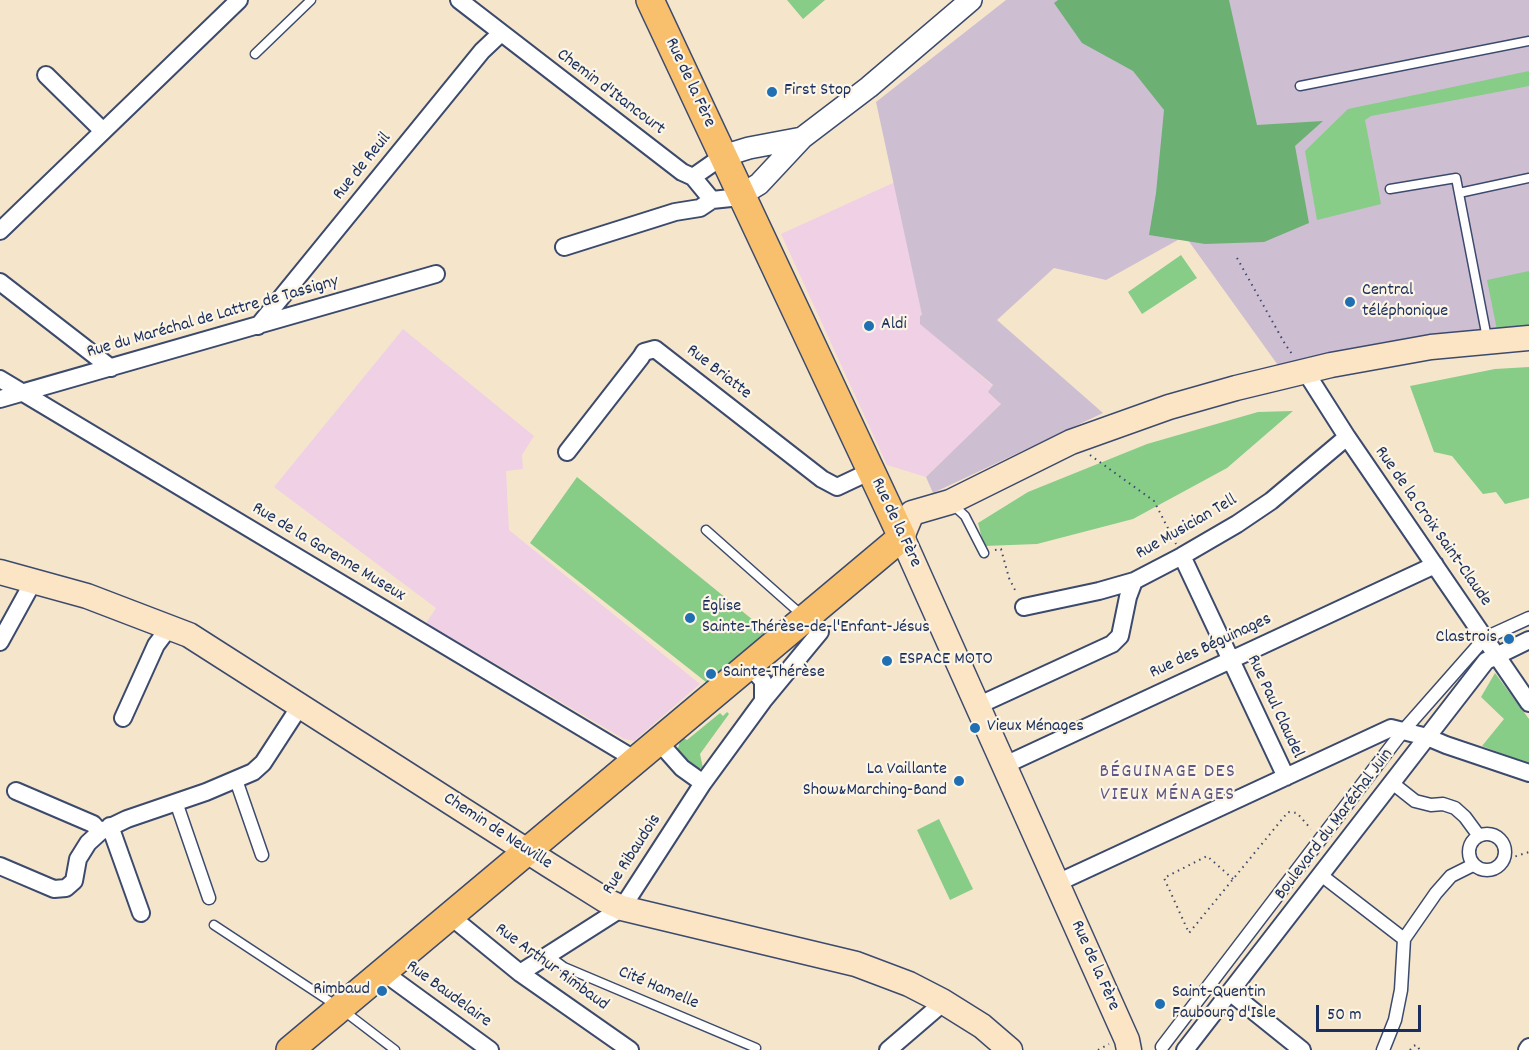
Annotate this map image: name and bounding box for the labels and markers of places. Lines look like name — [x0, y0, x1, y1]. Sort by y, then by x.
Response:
place label: First Stop — [784, 81, 851, 103]
marker: First Stop — [765, 85, 779, 99]
place label: Central téléphonique — [1362, 281, 1448, 324]
marker: Central téléphonique — [1343, 295, 1357, 309]
place label: Aldi — [881, 315, 907, 337]
marker: Aldi — [862, 319, 876, 333]
place label: Église Sainte-Thérèse-de-l'Enfant-Jésus — [702, 597, 930, 640]
marker: Église Sainte-Thérèse-de-l'Enfant-Jésus — [683, 611, 697, 625]
place label: Clastrois — [1436, 628, 1497, 650]
marker: Clastrois — [1502, 632, 1516, 646]
place label: ESPACE MOTO — [899, 650, 993, 672]
marker: ESPACE MOTO — [880, 654, 894, 668]
place label: Sainte-Thérèse — [723, 663, 825, 685]
marker: Sainte-Thérèse — [704, 667, 718, 681]
place label: Vieux Ménages — [987, 717, 1084, 739]
marker: Vieux Ménages — [968, 721, 982, 735]
place label: La Vaillante Show&Marching-Band — [803, 760, 947, 802]
marker: La Vaillante Show&Marching-Band — [952, 774, 966, 788]
place label: Rimbaud — [313, 980, 370, 1002]
place label: Saint-Quentin Faubourg d'Isle — [1172, 983, 1276, 1026]
marker: Rimbaud — [375, 984, 389, 998]
marker: Saint-Quentin Faubourg d'Isle — [1153, 997, 1167, 1011]

